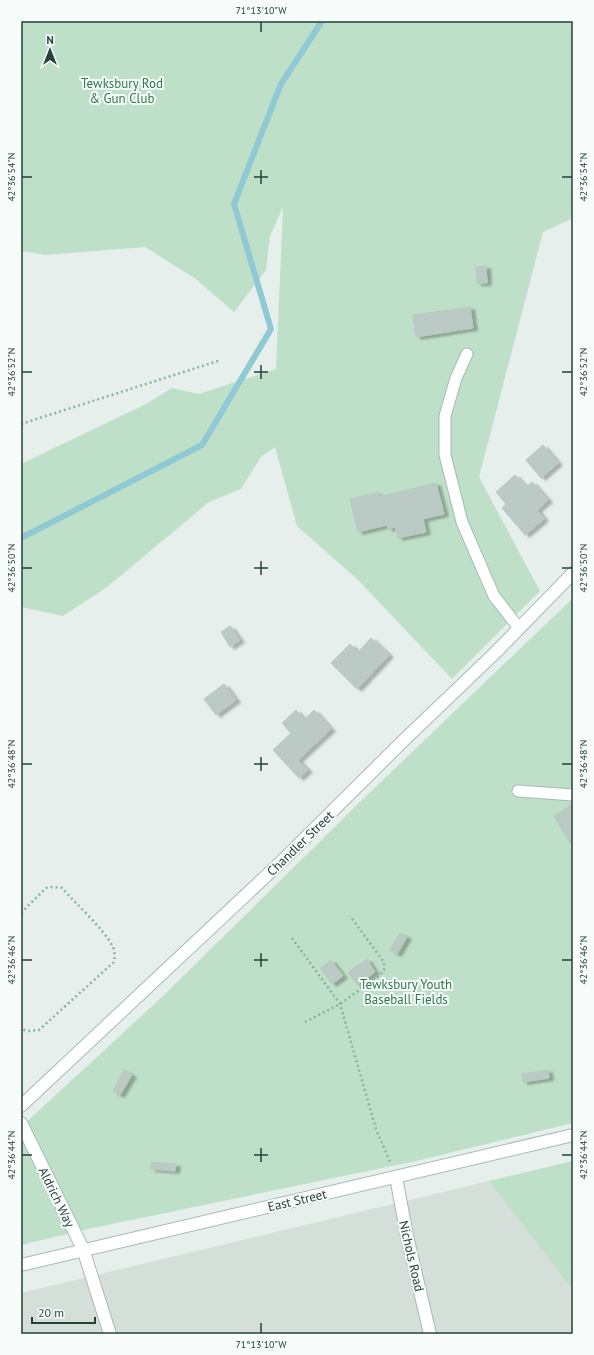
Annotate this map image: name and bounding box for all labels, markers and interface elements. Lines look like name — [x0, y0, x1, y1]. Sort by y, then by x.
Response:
text: 71°13'10"W — [235, 4, 287, 17]
north arrow — [30, 30, 70, 70]
text: N — [46, 33, 54, 47]
park label: Tewksbury Rod & Gun Club — [81, 75, 163, 107]
text: 42°36'54"N — [5, 152, 18, 202]
text: 42°36'54"N — [577, 152, 590, 202]
text: 42°36'52"N — [5, 347, 18, 397]
text: 42°36'52"N — [577, 347, 590, 397]
text: 42°36'50"N — [5, 543, 18, 593]
text: 42°36'50"N — [577, 543, 590, 593]
text: 42°36'48"N — [5, 739, 18, 789]
text: 42°36'48"N — [577, 739, 590, 789]
street label: Chandler Street — [263, 807, 338, 880]
text: 42°36'46"N — [5, 935, 18, 985]
text: 42°36'46"N — [577, 935, 590, 985]
park label: Tewksbury Youth Baseball Fields — [360, 976, 452, 1008]
text: 42°36'44"N — [5, 1130, 18, 1180]
text: 42°36'44"N — [577, 1130, 590, 1180]
street label: Aldrich Way — [35, 1164, 78, 1230]
street label: East Street — [266, 1185, 329, 1216]
street label: Nichols Road — [395, 1219, 428, 1293]
scale bar — [32, 1299, 95, 1325]
text: 20 m — [38, 1305, 64, 1320]
text: 71°13'10"W — [235, 1338, 287, 1351]

